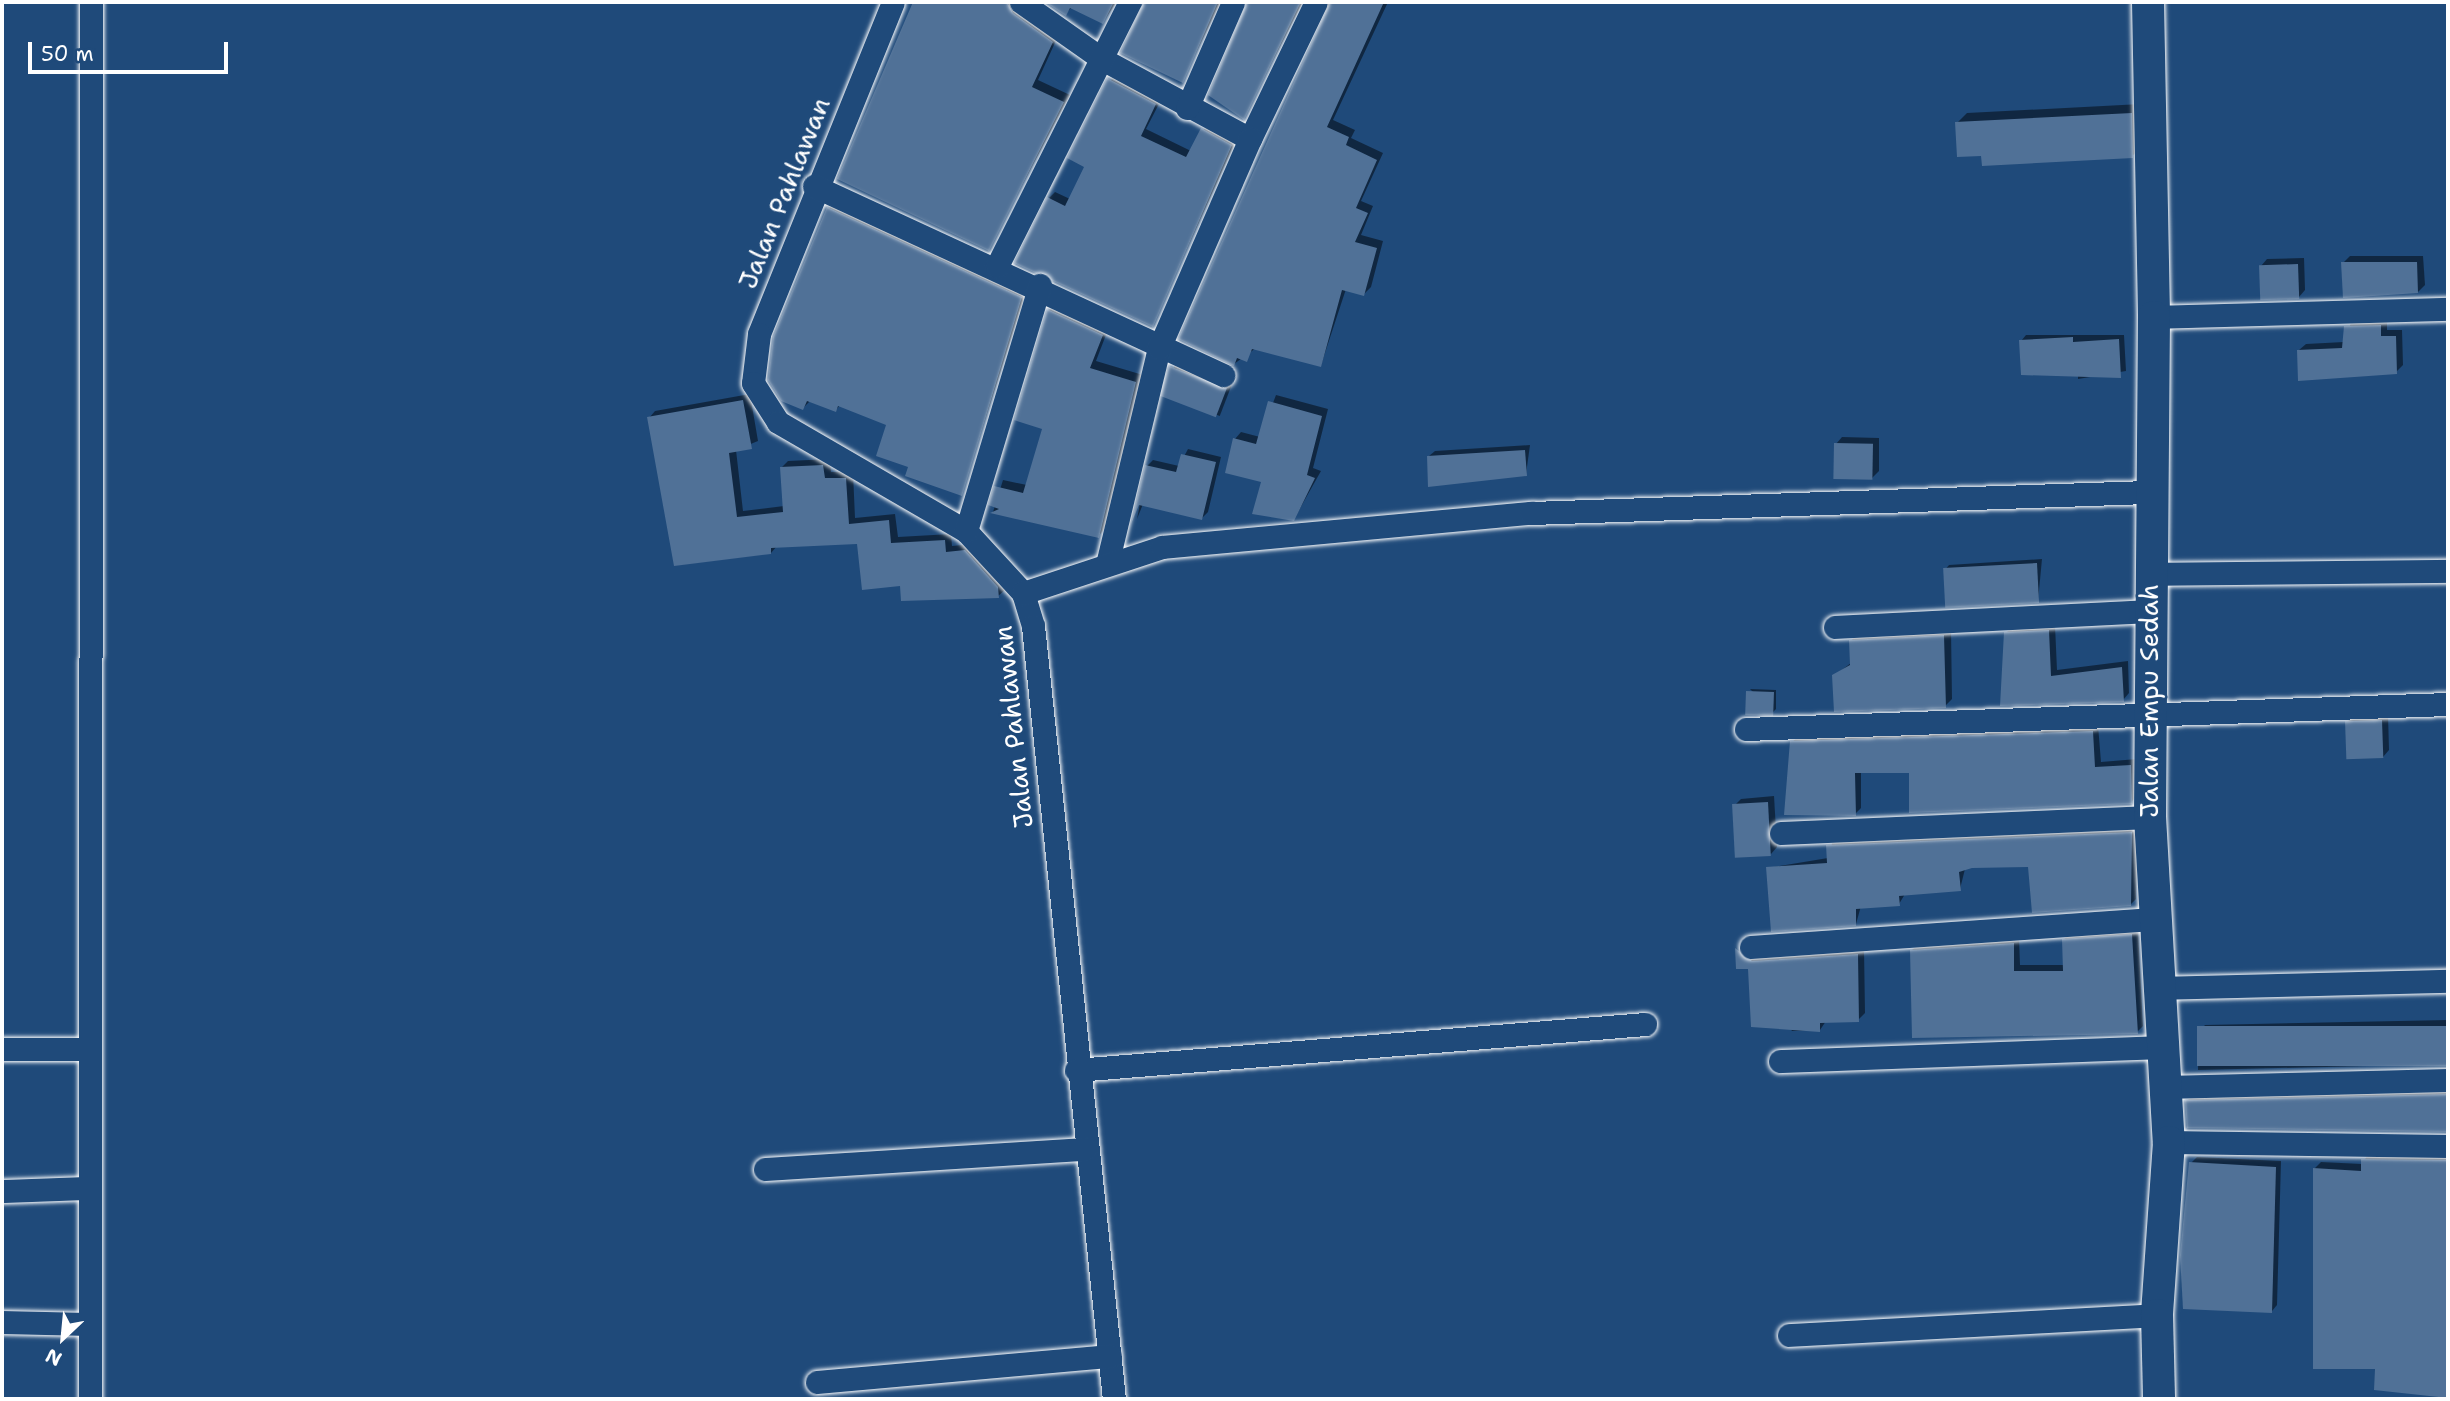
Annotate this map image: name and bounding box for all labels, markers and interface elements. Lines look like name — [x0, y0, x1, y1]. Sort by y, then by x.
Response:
scale bar — [32, 28, 231, 72]
text: 50 m — [41, 40, 94, 68]
street label: Jalan Pahlawan — [731, 93, 837, 293]
street label: Jalan Empu Sedah — [2133, 584, 2165, 818]
street label: Jalan Pahlawan — [987, 624, 1039, 830]
north arrow — [28, 1303, 98, 1373]
text: N — [41, 1343, 66, 1372]

